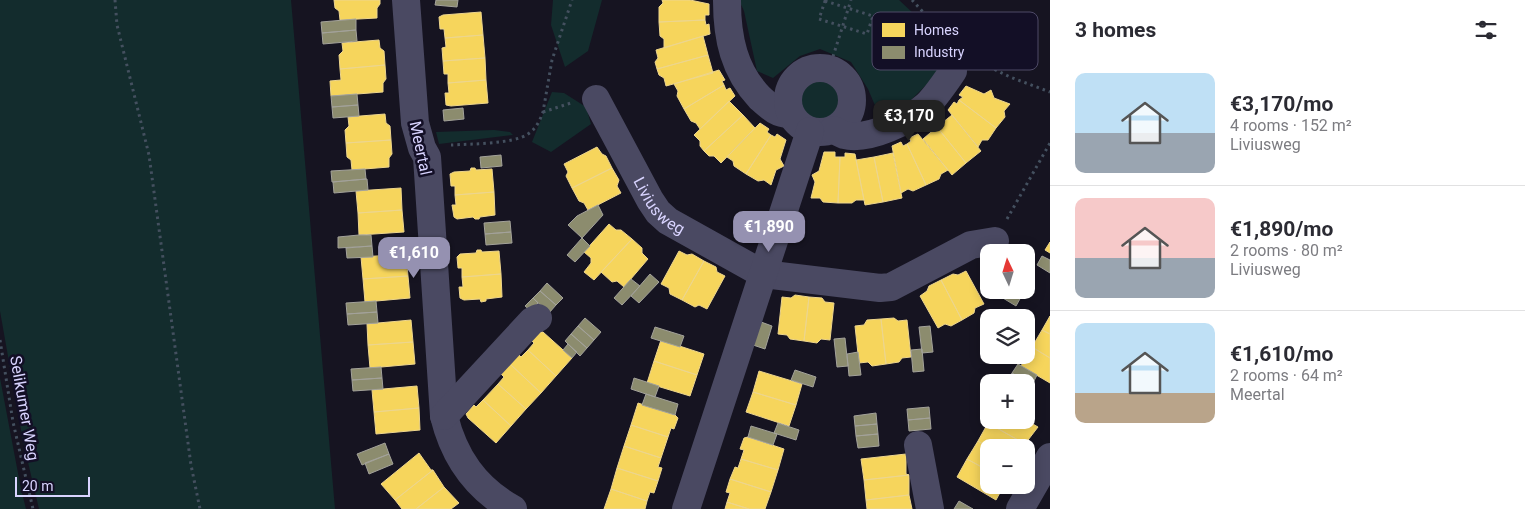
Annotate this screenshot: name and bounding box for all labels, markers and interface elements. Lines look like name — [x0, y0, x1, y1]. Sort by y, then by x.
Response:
legend — [872, 12, 1038, 70]
icon: filters — [1472, 16, 1500, 44]
text: 3 homes — [1075, 18, 1156, 42]
text: Homes — [914, 22, 959, 38]
text: Industry — [914, 44, 965, 60]
text: €3,170/mo — [1230, 92, 1333, 116]
icon: home — [1115, 93, 1175, 153]
pin: €3,170 — [868, 100, 950, 142]
text: €3,170 — [884, 106, 934, 125]
text: 4 rooms · 152 m² — [1230, 116, 1352, 135]
street label: Meertal — [406, 119, 435, 177]
text: Liviusweg — [1230, 135, 1301, 154]
street label: Liviusweg — [629, 174, 688, 238]
pin: €1,890 — [728, 210, 810, 253]
text: €1,890 — [744, 217, 794, 236]
text: €1,890/mo — [1230, 217, 1333, 241]
icon: home — [1115, 218, 1175, 278]
pin: €1,610 — [373, 236, 455, 279]
text: 2 rooms · 80 m² — [1230, 241, 1343, 260]
text: €1,610 — [389, 243, 439, 262]
north arrow — [980, 244, 1035, 299]
map controls — [980, 244, 1035, 494]
text: Liviusweg — [1230, 260, 1301, 279]
button: layers — [980, 309, 1035, 364]
text: €1,610/mo — [1230, 342, 1333, 366]
icon: home — [1115, 343, 1175, 403]
street label: Selikumer Weg — [6, 354, 43, 462]
text: 2 rooms · 64 m² — [1230, 366, 1343, 385]
button: + — [980, 374, 1035, 429]
text: Meertal — [1230, 385, 1285, 404]
button: − — [980, 439, 1035, 494]
scale bar — [15, 474, 90, 497]
text: 20 m — [22, 478, 54, 494]

